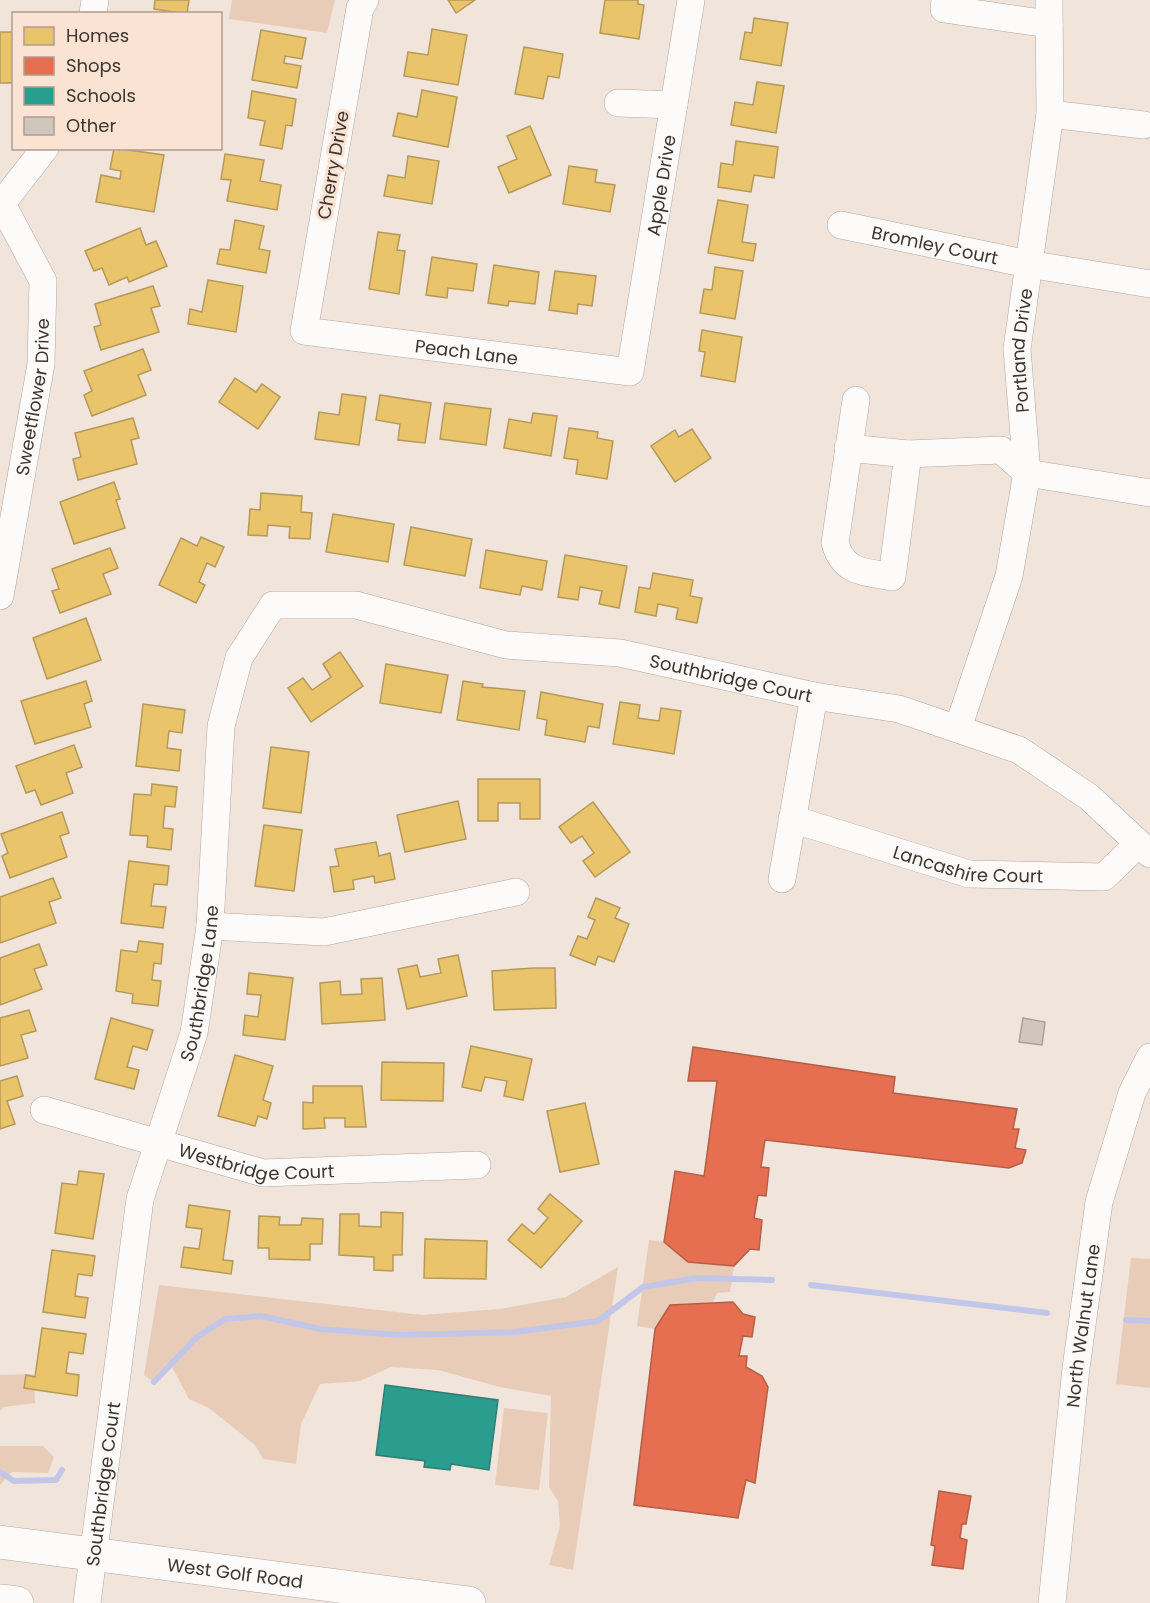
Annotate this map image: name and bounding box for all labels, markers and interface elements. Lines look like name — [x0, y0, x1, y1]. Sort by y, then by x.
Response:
legend — [12, 12, 222, 150]
text: Homes — [66, 23, 129, 48]
text: Shops — [66, 53, 121, 78]
text: Schools — [66, 83, 136, 108]
street label: Cherry Drive — [311, 109, 355, 221]
text: Other — [66, 113, 116, 138]
street label: Apple Drive — [640, 133, 681, 238]
street label: Bromley Court — [869, 219, 1001, 270]
street label: Portland Drive — [1005, 286, 1038, 414]
street label: Sweetflower Drive — [9, 318, 55, 477]
street label: Peach Lane — [413, 333, 519, 370]
street label: Southbridge Court — [647, 647, 815, 708]
street label: Lancashire Court — [890, 839, 1043, 888]
street label: Southbridge Lane — [173, 905, 224, 1064]
street label: Westbridge Court — [176, 1137, 335, 1186]
street label: North Walnut Lane — [1060, 1242, 1106, 1409]
street label: Southbridge Court — [79, 1400, 126, 1568]
street label: West Golf Road — [165, 1551, 305, 1594]

